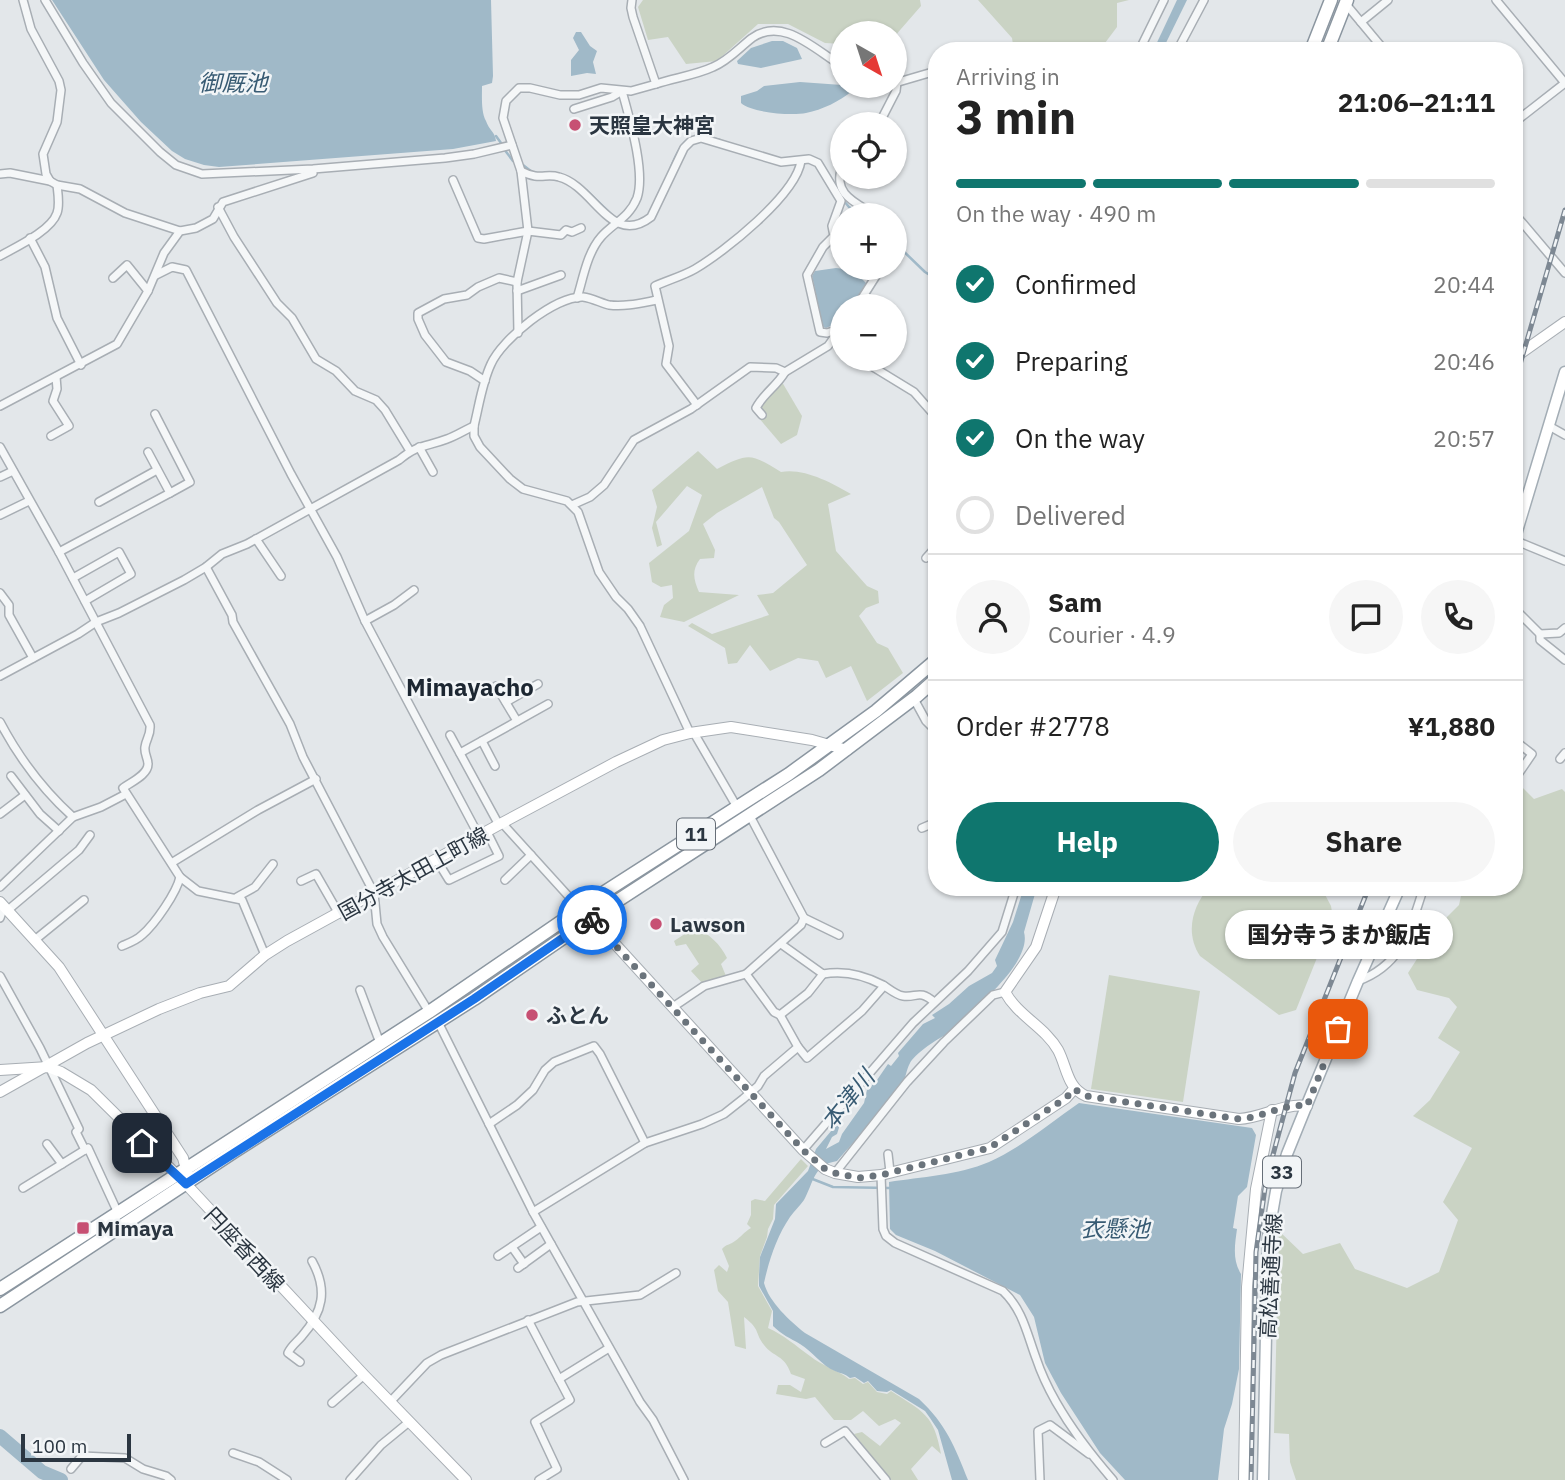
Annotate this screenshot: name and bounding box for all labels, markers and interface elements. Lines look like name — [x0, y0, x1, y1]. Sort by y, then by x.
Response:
north arrow — [830, 21, 906, 98]
map controls — [830, 21, 907, 371]
text: Arriving in — [956, 61, 1060, 91]
water label: 御厩池 — [199, 67, 270, 97]
text: 21:06–21:11 — [1338, 85, 1495, 119]
text: 3 min — [956, 87, 1076, 147]
place label: 天照皇大神宮 — [589, 111, 715, 139]
button: locate — [830, 112, 907, 189]
marker: 天照皇大神宮 — [567, 117, 583, 133]
text: On the way · 490 m — [956, 198, 1156, 228]
button: + — [830, 203, 907, 280]
icon: check — [956, 265, 994, 303]
text: Confirmed — [1015, 267, 1137, 301]
text: 20:44 — [1433, 269, 1495, 299]
button: − — [830, 294, 907, 371]
icon: check — [956, 342, 994, 380]
text: Preparing — [1015, 344, 1128, 378]
text: 20:46 — [1433, 346, 1495, 376]
icon: check — [956, 419, 994, 457]
text: On the way — [1015, 421, 1145, 455]
text: 20:57 — [1433, 423, 1495, 453]
text: Delivered — [1015, 498, 1126, 532]
button: person — [956, 580, 1030, 654]
button: chat — [1329, 580, 1403, 654]
button: phone — [1421, 580, 1495, 654]
text: Sam — [1048, 585, 1102, 619]
text: Courier · 4.9 — [1048, 619, 1176, 649]
district label: Mimayacho — [406, 671, 534, 703]
text: Order #2778 — [956, 709, 1110, 743]
text: ¥1,880 — [1408, 709, 1495, 743]
button: Help — [956, 802, 1219, 882]
button: Share — [1233, 802, 1495, 882]
road number: 11 — [677, 818, 715, 849]
street label: 国分寺太田上町線 — [333, 820, 493, 926]
courier — [557, 885, 627, 955]
icon: bike — [573, 901, 611, 939]
place label: Lawson — [670, 910, 746, 938]
callout: 国分寺うまか飯店 — [1224, 910, 1452, 959]
marker: Lawson — [648, 916, 664, 932]
text: 国分寺うまか飯店 — [1247, 919, 1431, 949]
pin — [1308, 999, 1368, 1059]
place label: ふとん — [546, 1001, 609, 1029]
marker: ふとん — [524, 1007, 540, 1023]
icon: bag — [1319, 1010, 1357, 1048]
water label: 本津川 — [814, 1060, 882, 1135]
pin — [112, 1113, 172, 1173]
icon: home — [123, 1124, 161, 1162]
road number: 33 — [1263, 1156, 1301, 1188]
street label: 円座香西線 — [199, 1201, 291, 1297]
street label: 高松善通寺線 — [1253, 1212, 1287, 1340]
water label: 衣懸池 — [1081, 1213, 1152, 1243]
place label: Mimaya — [97, 1214, 174, 1242]
marker: Mimaya — [75, 1220, 91, 1236]
scale bar — [21, 1431, 131, 1463]
text: 100 m — [32, 1434, 87, 1458]

